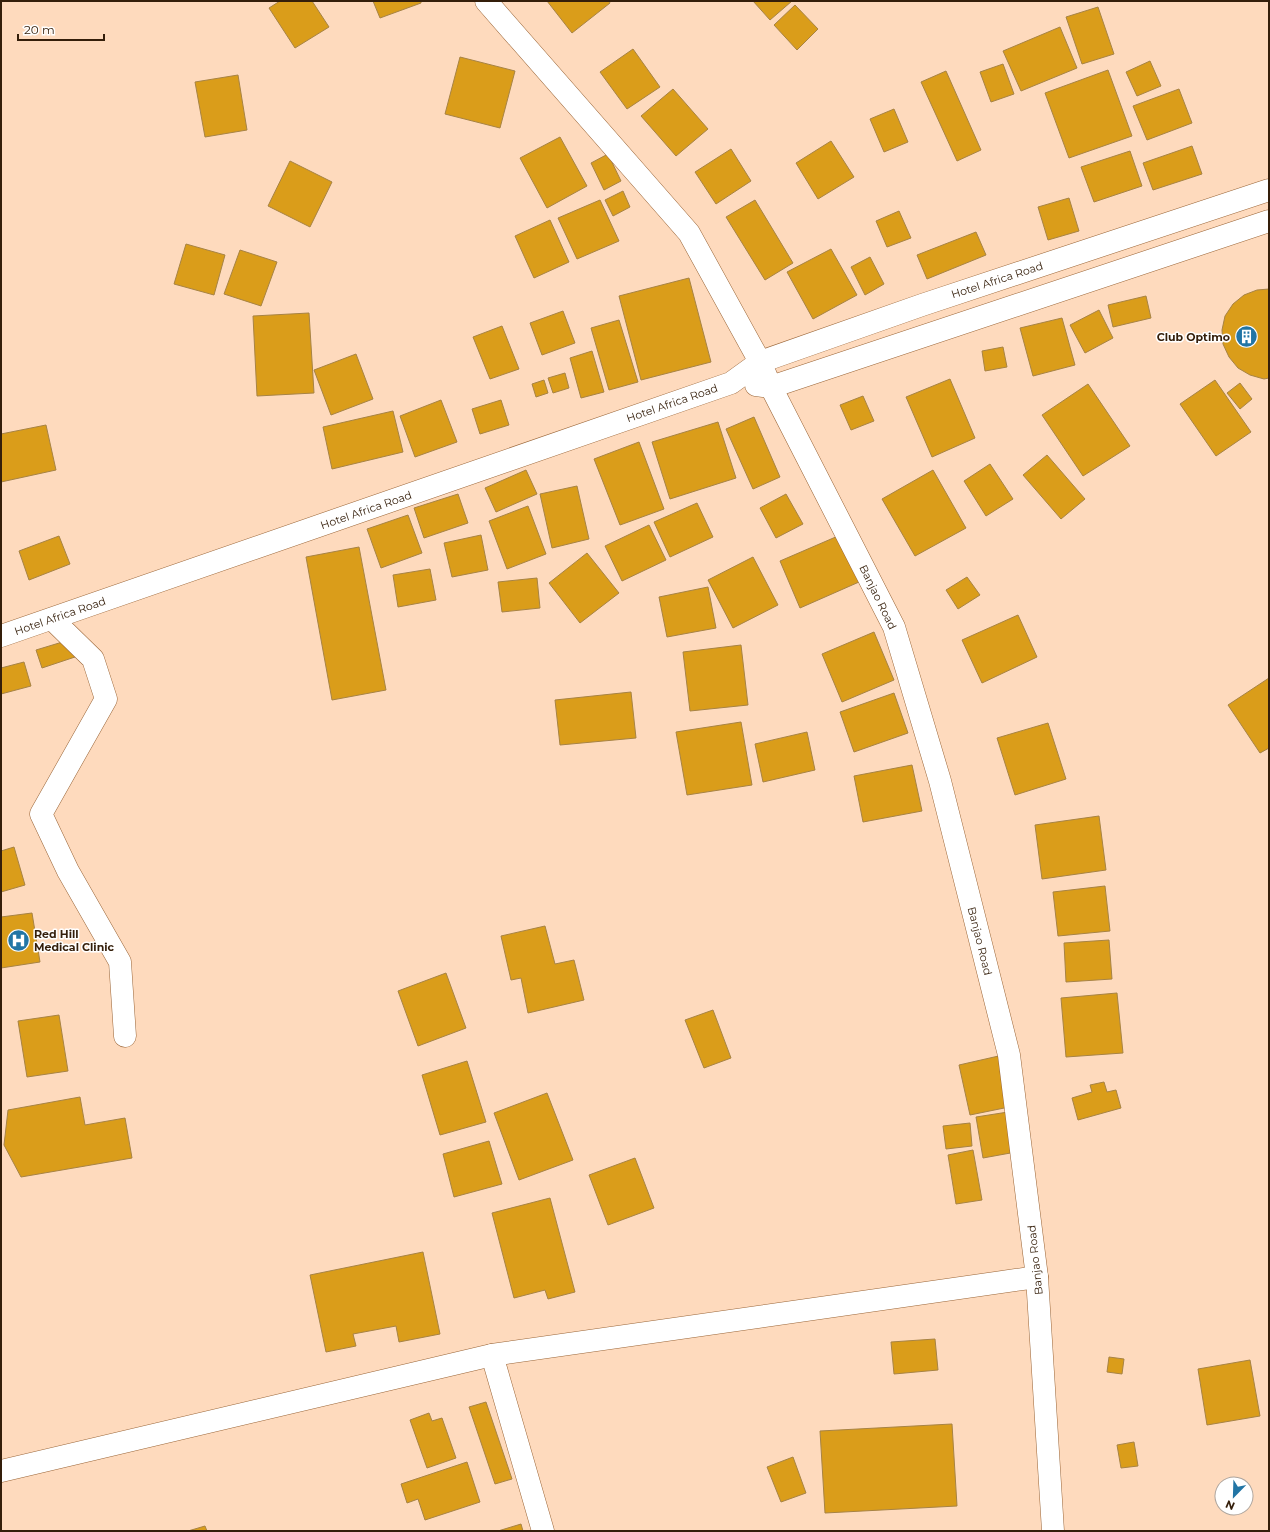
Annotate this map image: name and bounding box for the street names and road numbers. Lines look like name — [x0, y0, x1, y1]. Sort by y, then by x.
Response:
street label: Hotel Africa Road — [949, 259, 1045, 301]
street label: Hotel Africa Road — [624, 381, 720, 425]
street label: Hotel Africa Road — [318, 488, 414, 532]
street label: Banjao Road — [856, 562, 900, 632]
street label: Hotel Africa Road — [12, 594, 108, 638]
street label: Banjao Road — [965, 905, 995, 977]
street label: Banjao Road — [1024, 1224, 1046, 1296]

